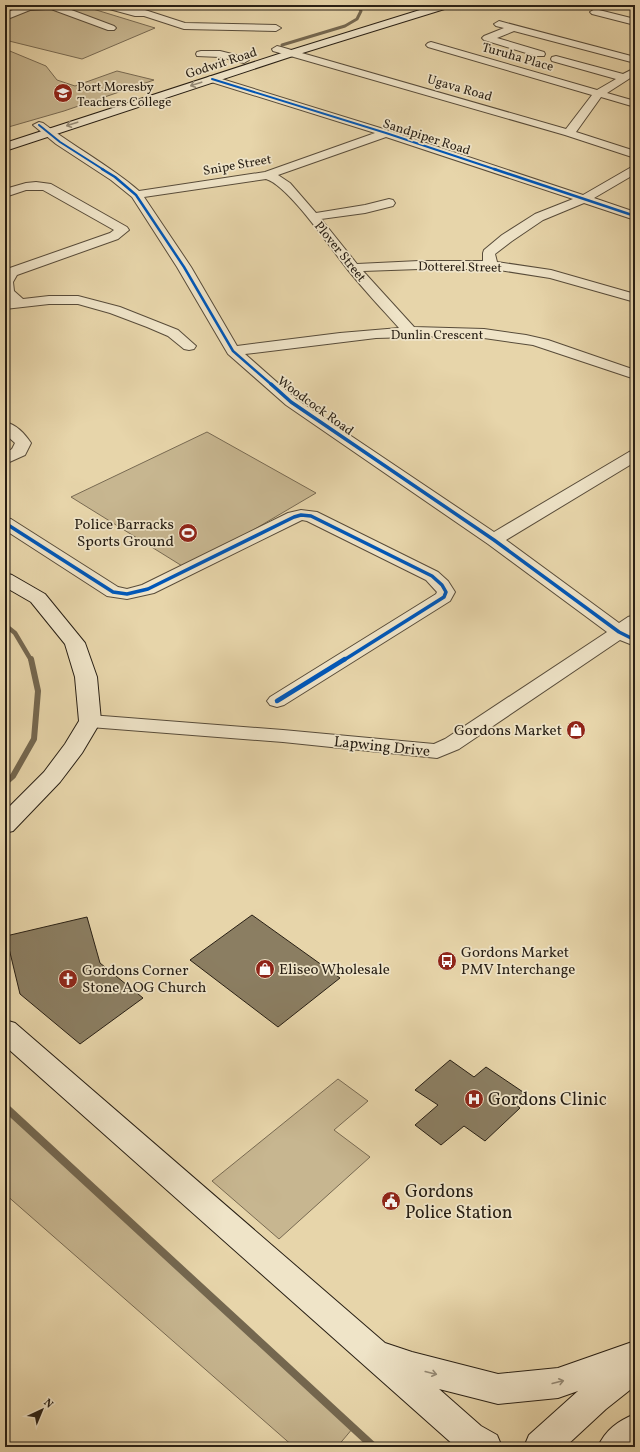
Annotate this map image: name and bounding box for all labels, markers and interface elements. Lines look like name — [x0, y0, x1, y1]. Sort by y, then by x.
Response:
street label: Turuha Place — [480, 39, 555, 77]
street label: Godwit Road — [184, 44, 260, 84]
street label: Ugava Road — [425, 71, 494, 107]
place label: Port Moresby Teachers College — [77, 79, 171, 112]
one-way arrow — [190, 81, 202, 89]
school or university icon: Port Moresby Teachers College — [52, 82, 74, 104]
street label: Sandpiper Road — [380, 115, 472, 161]
one-way arrow — [67, 121, 79, 129]
street label: Snipe Street — [202, 151, 273, 181]
street label: Plover Street — [309, 218, 370, 287]
street label: Dotterel Street — [418, 258, 502, 278]
street label: Dunlin Crescent — [391, 327, 484, 345]
street label: Woodcock Road — [273, 373, 357, 440]
place label: Police Barracks Sports Ground — [74, 515, 174, 553]
sports icon: Police Barracks Sports Ground — [177, 522, 199, 544]
shop icon: Gordons Market — [565, 719, 587, 741]
place label: Gordons Market — [454, 721, 562, 742]
street label: Lapwing Drive — [333, 732, 431, 763]
place label: Gordons Market PMV Interchange — [461, 943, 575, 981]
bus stop icon: Gordons Market PMV Interchange — [436, 950, 458, 972]
shop icon: Eliseo Wholesale — [254, 958, 276, 980]
place label: Eliseo Wholesale — [279, 960, 390, 981]
place label: Gordons Corner Stone AOG Church — [82, 961, 206, 999]
church icon: Gordons Corner Stone AOG Church — [57, 968, 79, 990]
hospital icon: Gordons Clinic — [463, 1088, 485, 1110]
place label: Gordons Clinic — [488, 1088, 607, 1113]
place label: Gordons Police Station — [405, 1180, 513, 1226]
public building icon: Gordons Police Station — [380, 1190, 402, 1212]
one-way arrow — [424, 1369, 437, 1377]
one-way arrow — [552, 1378, 565, 1386]
north arrow — [22, 1390, 62, 1430]
text: N — [40, 1396, 56, 1412]

